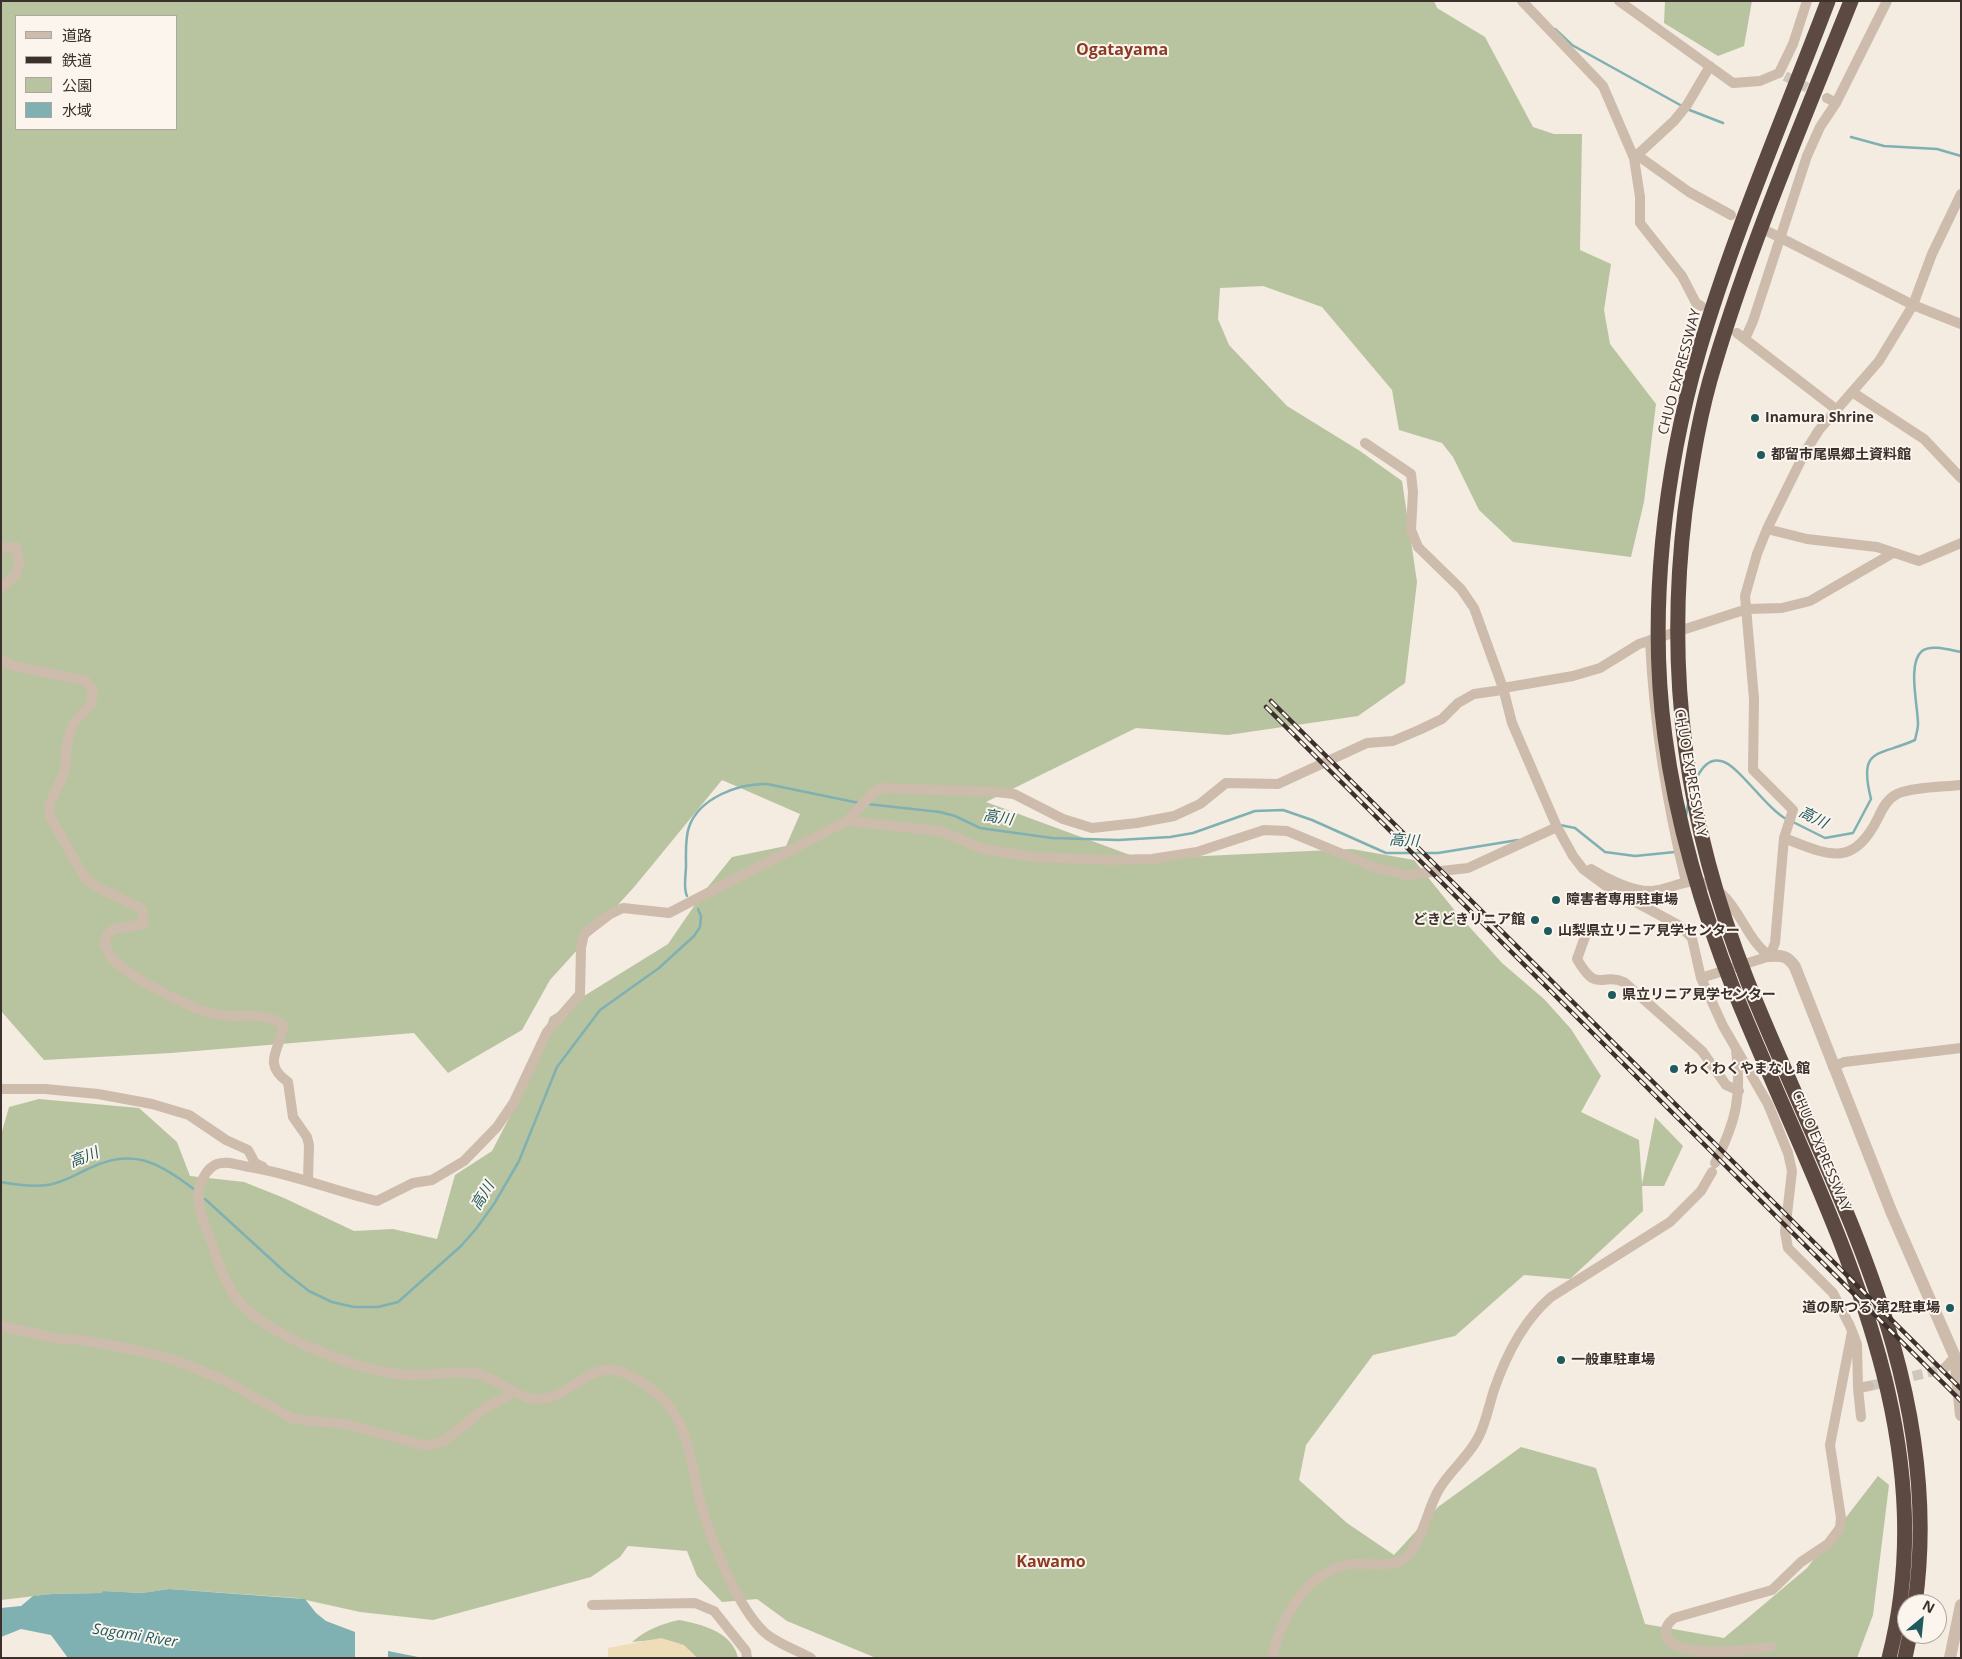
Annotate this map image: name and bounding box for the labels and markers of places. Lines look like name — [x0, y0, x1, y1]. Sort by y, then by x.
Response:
place label: Inamura Shrine — [1765, 410, 1874, 426]
marker: Inamura Shrine — [1749, 412, 1761, 424]
place label: 都留市尾県郷土資料館 — [1771, 447, 1911, 463]
marker: 都留市尾県郷土資料館 — [1755, 449, 1767, 461]
place label: 障害者専用駐車場 — [1566, 892, 1678, 908]
marker: 障害者専用駐車場 — [1550, 894, 1562, 906]
place label: どきどきリニア館 — [1413, 912, 1525, 928]
marker: どきどきリニア館 — [1529, 914, 1541, 926]
place label: 山梨県立リニア見学センター — [1558, 923, 1740, 939]
marker: 山梨県立リニア見学センター — [1542, 925, 1554, 937]
place label: 県立リニア見学センター — [1622, 987, 1776, 1003]
marker: 県立リニア見学センター — [1606, 989, 1618, 1001]
place label: わくわくやまなし館 — [1684, 1061, 1810, 1077]
marker: わくわくやまなし館 — [1668, 1063, 1680, 1075]
place label: 道の駅つる 第2駐車場 — [1802, 1300, 1940, 1316]
marker: 道の駅つる 第2駐車場 — [1944, 1302, 1956, 1314]
place label: 一般車駐車場 — [1571, 1352, 1655, 1368]
marker: 一般車駐車場 — [1555, 1354, 1567, 1366]

